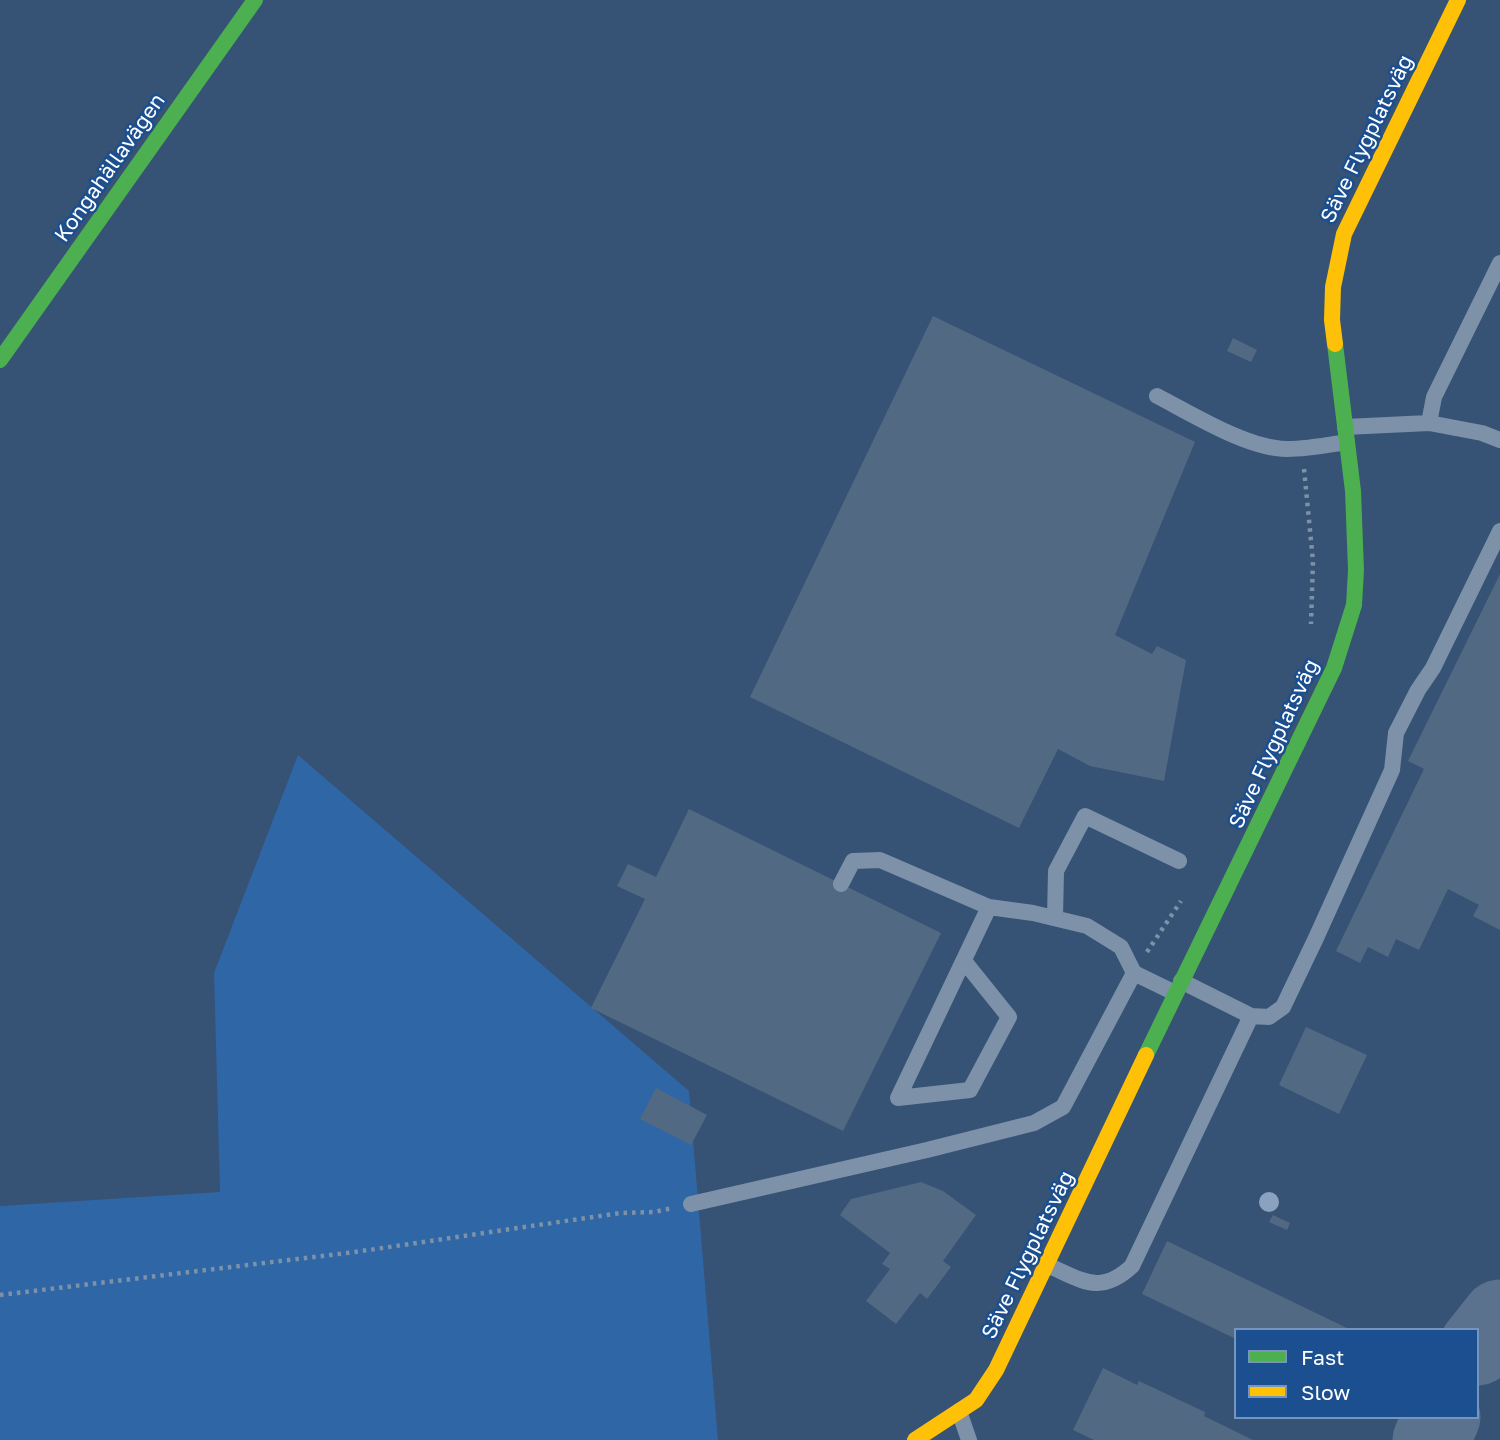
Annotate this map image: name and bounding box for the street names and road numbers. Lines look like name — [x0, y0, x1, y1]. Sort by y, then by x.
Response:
street label: Säve Flygplatsväg — [1315, 51, 1419, 227]
street label: Kongahällavägen — [49, 89, 171, 247]
street label: Säve Flygplatsväg — [1224, 655, 1324, 833]
street label: Säve Flygplatsväg — [976, 1167, 1080, 1343]

